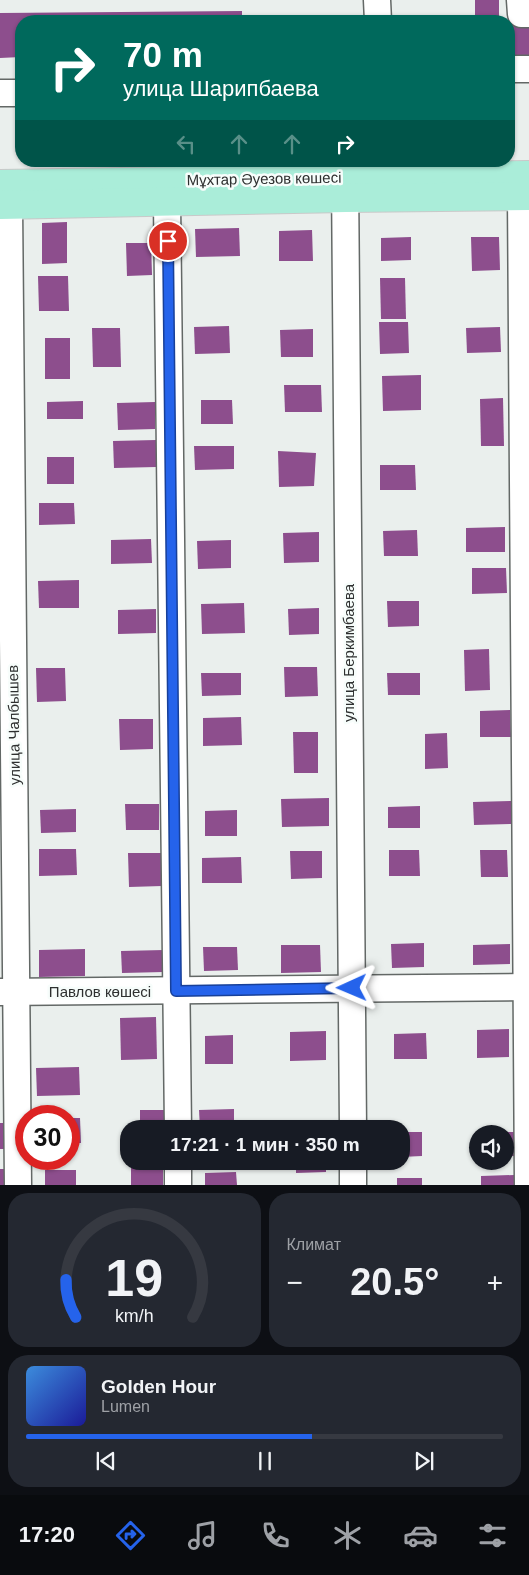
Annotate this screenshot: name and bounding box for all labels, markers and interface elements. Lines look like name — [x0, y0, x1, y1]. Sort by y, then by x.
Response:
icon: right — [40, 35, 105, 100]
text: 70 m — [123, 35, 203, 74]
text: улица Шарипбаева — [123, 76, 319, 101]
icon: left — [172, 130, 200, 158]
icon: ahead — [225, 130, 253, 158]
icon: ahead — [278, 130, 306, 158]
icon: right — [331, 130, 359, 158]
street label: Мұхтар Әуезов көшесі — [186, 169, 342, 188]
pin — [147, 220, 189, 262]
icon: arrive — [154, 227, 182, 255]
street label: улица Беркимбаева — [340, 583, 357, 722]
street label: улица Чалбышев — [4, 665, 23, 785]
position arrow — [325, 961, 377, 1013]
street label: Павлов көшесі — [49, 983, 151, 1000]
speed limit sign: 30 — [15, 1105, 80, 1170]
map controls — [469, 1125, 514, 1170]
button: sound — [469, 1125, 514, 1170]
text: 17:21 · 1 мин · 350 m — [170, 1134, 360, 1155]
text: Климат — [287, 1236, 341, 1253]
text: 19 — [105, 1249, 163, 1307]
text: 20.5° — [350, 1261, 439, 1303]
text: − — [287, 1267, 303, 1298]
text: + — [487, 1267, 503, 1298]
text: km/h — [115, 1306, 154, 1326]
text: Golden Hour — [101, 1376, 216, 1397]
text: Lumen — [101, 1398, 150, 1415]
icon: previous — [92, 1447, 120, 1475]
icon: pause — [251, 1447, 279, 1475]
icon: next — [410, 1447, 438, 1475]
icon: directions — [113, 1518, 148, 1553]
icon: music — [185, 1518, 220, 1553]
icon: phone — [258, 1518, 293, 1553]
icon: climate — [330, 1518, 365, 1553]
icon: car — [403, 1518, 438, 1553]
icon: filters — [475, 1518, 510, 1553]
text: 17:20 — [19, 1522, 75, 1547]

